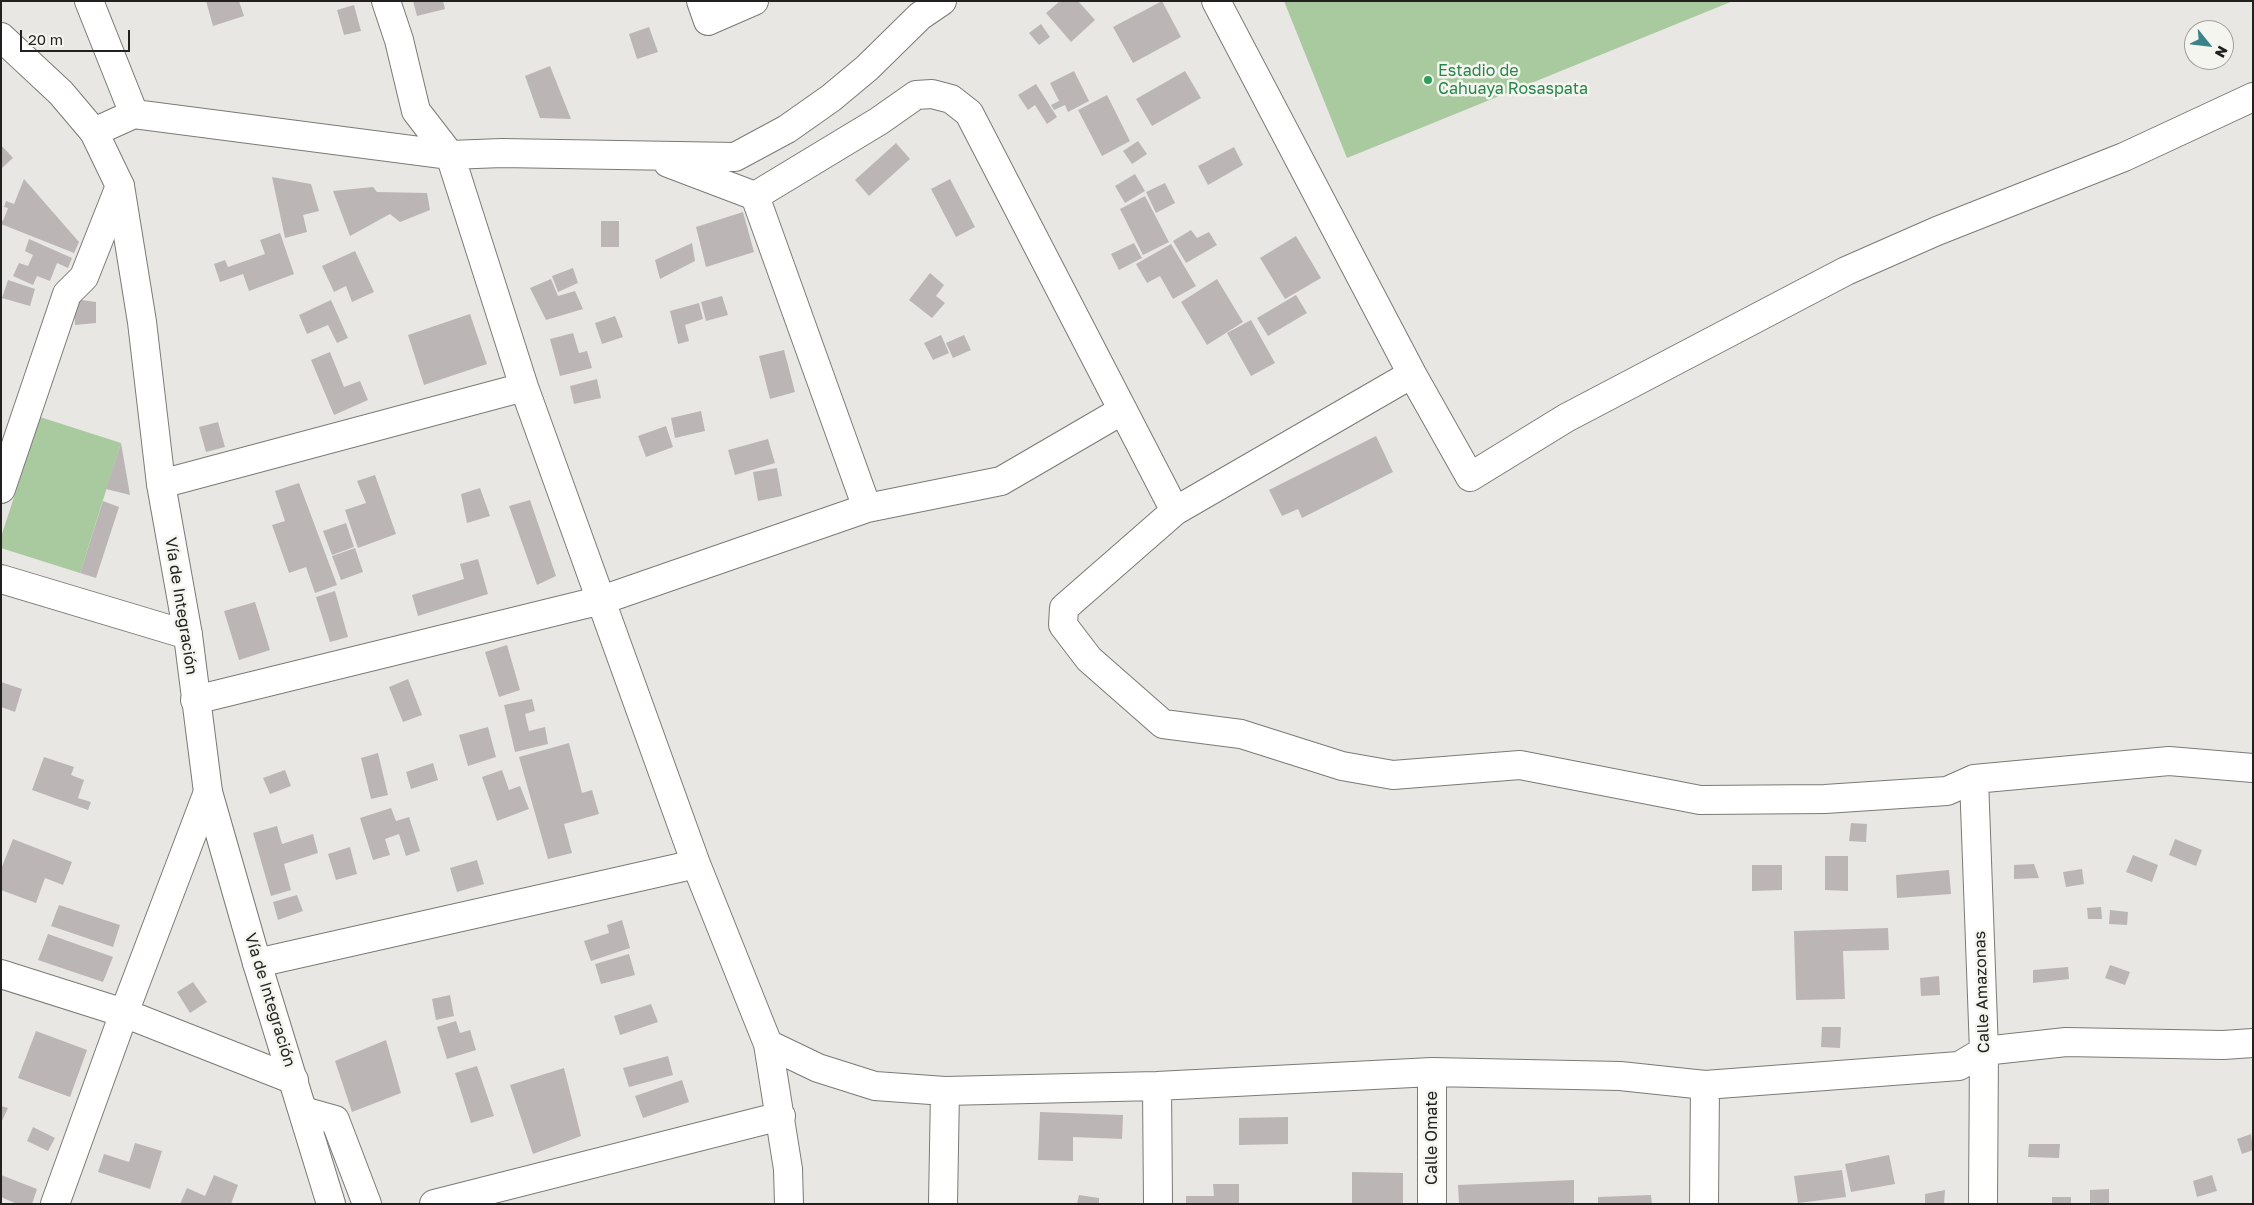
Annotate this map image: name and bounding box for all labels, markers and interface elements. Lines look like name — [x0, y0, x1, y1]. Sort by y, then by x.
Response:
scale bar — [22, 20, 132, 52]
north arrow — [2184, 20, 2234, 70]
text: 20 m — [28, 30, 63, 48]
text: N — [2212, 43, 2232, 61]
place label: Estadio de Cahuaya Rosaspata — [1438, 61, 1588, 99]
marker: Estadio de Cahuaya Rosaspata — [1422, 74, 1434, 86]
street label: Vía de Integración — [161, 536, 201, 676]
street label: Vía de Integración — [241, 931, 299, 1069]
street label: Calle Amazonas — [1970, 931, 1994, 1053]
street label: Calle Omate — [1422, 1091, 1442, 1185]

